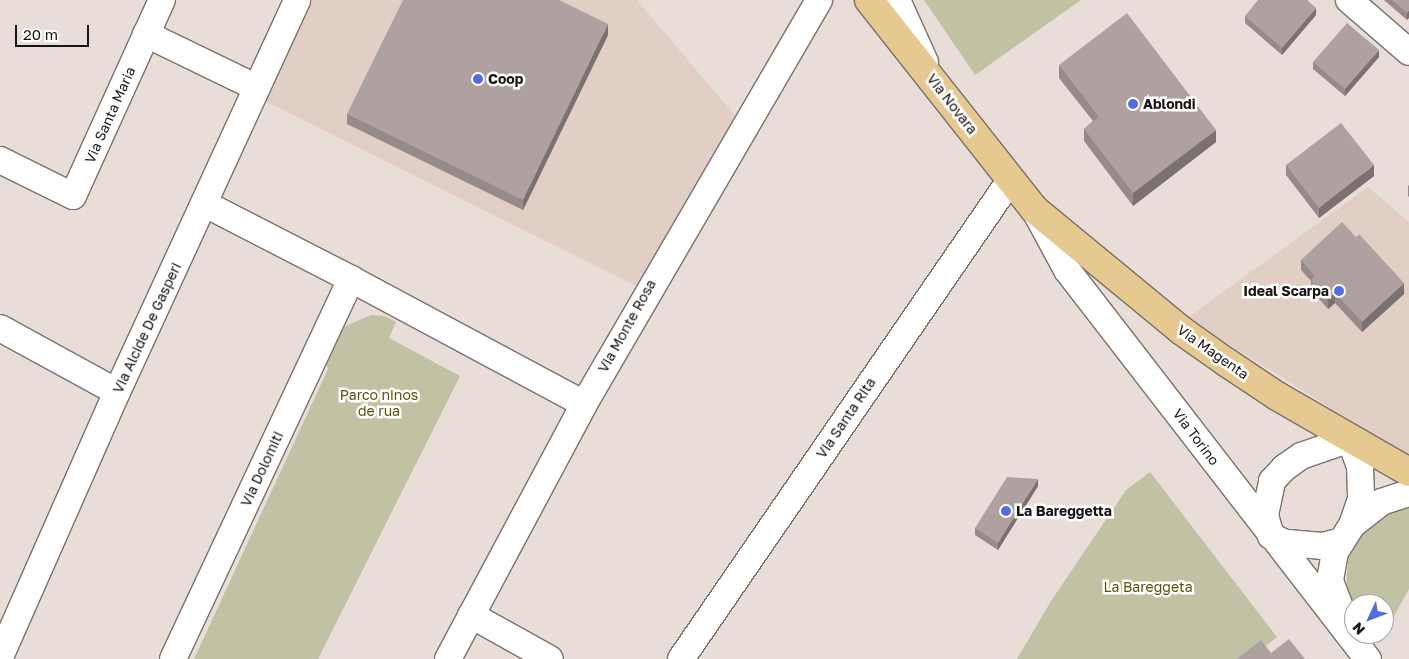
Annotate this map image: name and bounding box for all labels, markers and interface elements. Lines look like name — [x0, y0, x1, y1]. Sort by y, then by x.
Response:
scale bar — [18, 15, 91, 47]
text: 20 m — [23, 25, 58, 43]
street label: Via Santa Maria — [81, 64, 139, 166]
place label: Coop — [488, 71, 523, 87]
street label: Via Novara — [923, 71, 981, 137]
marker: Coop — [472, 73, 484, 85]
place label: Ablondi — [1143, 96, 1195, 112]
marker: Ablondi — [1127, 98, 1139, 110]
street label: Via Alcide De Gasperi — [109, 260, 185, 396]
street label: Via Monte Rosa — [594, 277, 660, 375]
place label: Ideal Scarpa — [1243, 283, 1329, 299]
marker: Ideal Scarpa — [1333, 285, 1345, 297]
street label: Via Magenta — [1174, 321, 1252, 383]
street label: Via Santa Rita — [813, 374, 879, 462]
park label: Parco ninos de rua — [340, 387, 418, 420]
street label: Via Torino — [1169, 405, 1223, 469]
street label: Via Dolomiti — [237, 429, 287, 509]
place label: La Bareggetta — [1016, 503, 1112, 519]
marker: La Bareggetta — [1000, 505, 1012, 517]
park label: La Bareggeta — [1103, 579, 1193, 595]
north arrow — [1344, 594, 1394, 644]
text: N — [1349, 619, 1368, 639]

